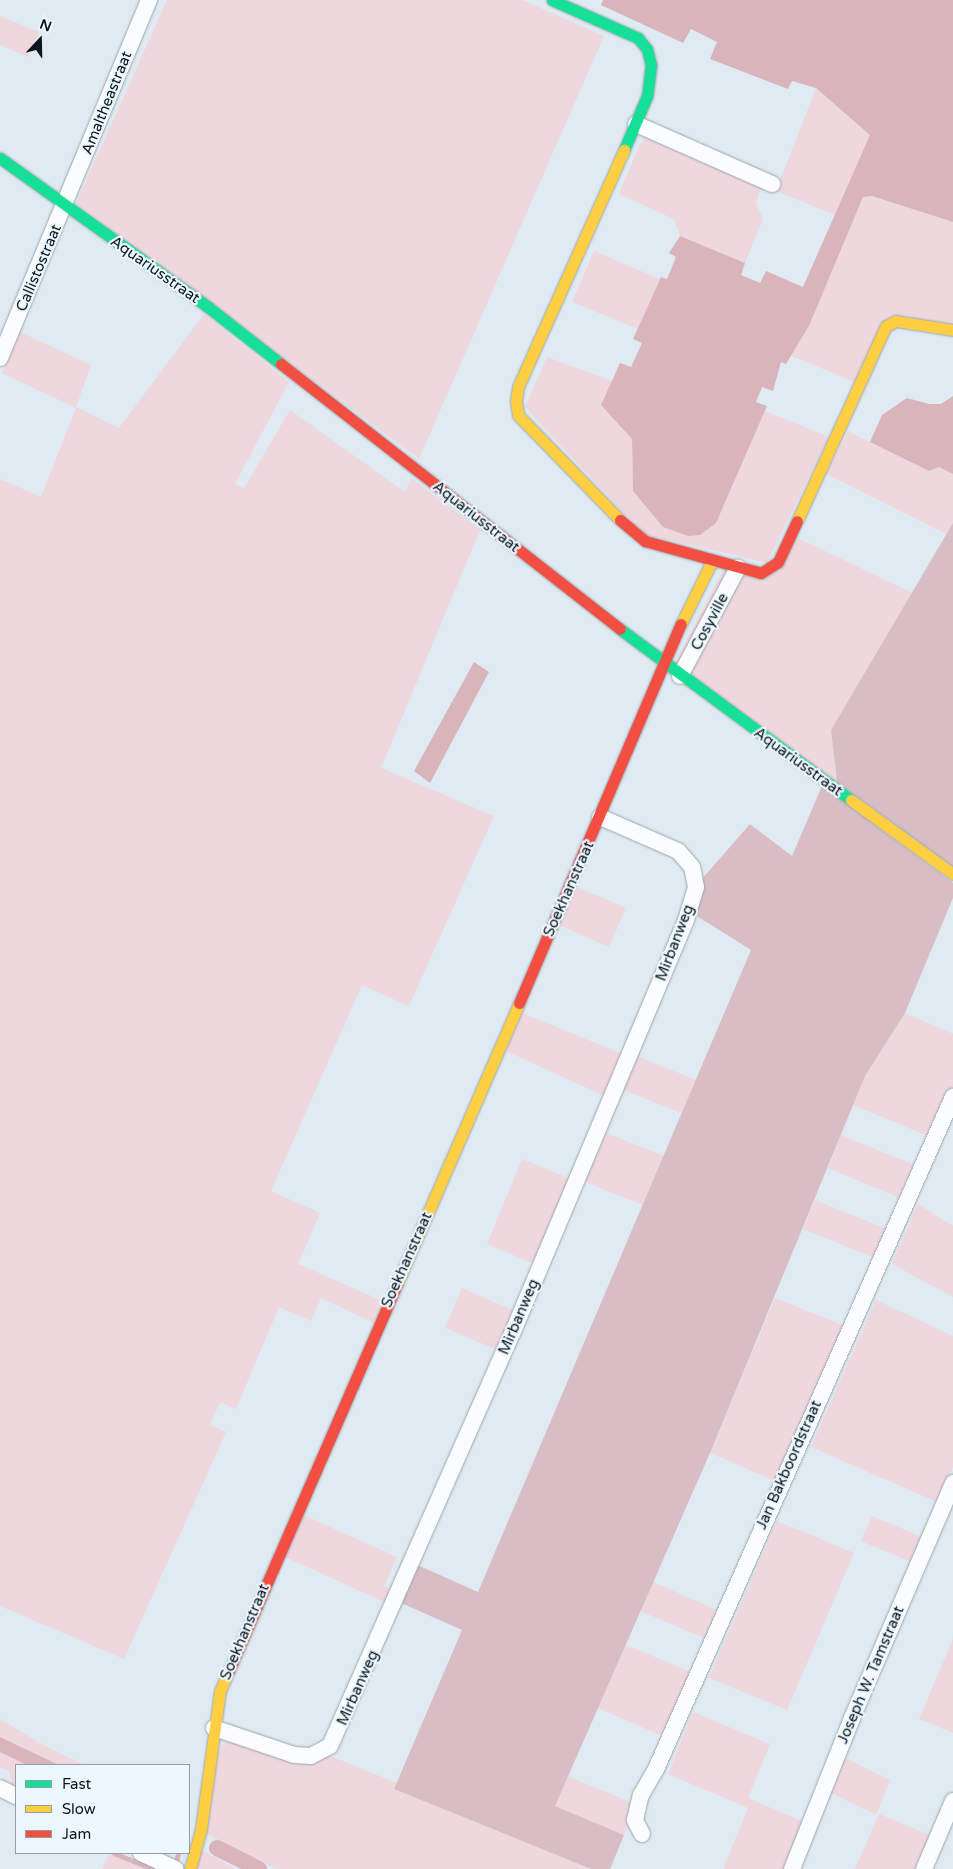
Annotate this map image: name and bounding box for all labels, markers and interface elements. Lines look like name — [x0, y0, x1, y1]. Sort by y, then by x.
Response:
north arrow — [15, 15, 65, 65]
text: N — [37, 16, 54, 35]
street label: Amaltheastraat — [78, 49, 136, 157]
street label: Callistostraat — [13, 222, 65, 314]
street label: Aquariusstraat — [107, 233, 203, 307]
street label: Aquariusstraat — [429, 478, 523, 556]
street label: Cosyville — [687, 590, 733, 654]
street label: Aquariusstraat — [750, 724, 846, 800]
street label: Soekhanstraat — [540, 838, 598, 940]
street label: Mirbanweg — [652, 902, 698, 984]
street label: Soekhanstraat — [378, 1209, 436, 1311]
street label: Mirbanweg — [495, 1276, 543, 1358]
street label: Jan Bakboordstraat — [752, 1398, 826, 1532]
street label: Soekhanstraat — [217, 1581, 273, 1683]
street label: Joseph W. Tamstraat — [834, 1604, 908, 1746]
street label: Mirbanweg — [333, 1648, 383, 1728]
legend — [15, 1764, 190, 1854]
text: Fast — [62, 1775, 91, 1793]
text: Slow — [62, 1800, 96, 1818]
text: Jam — [62, 1825, 91, 1843]

